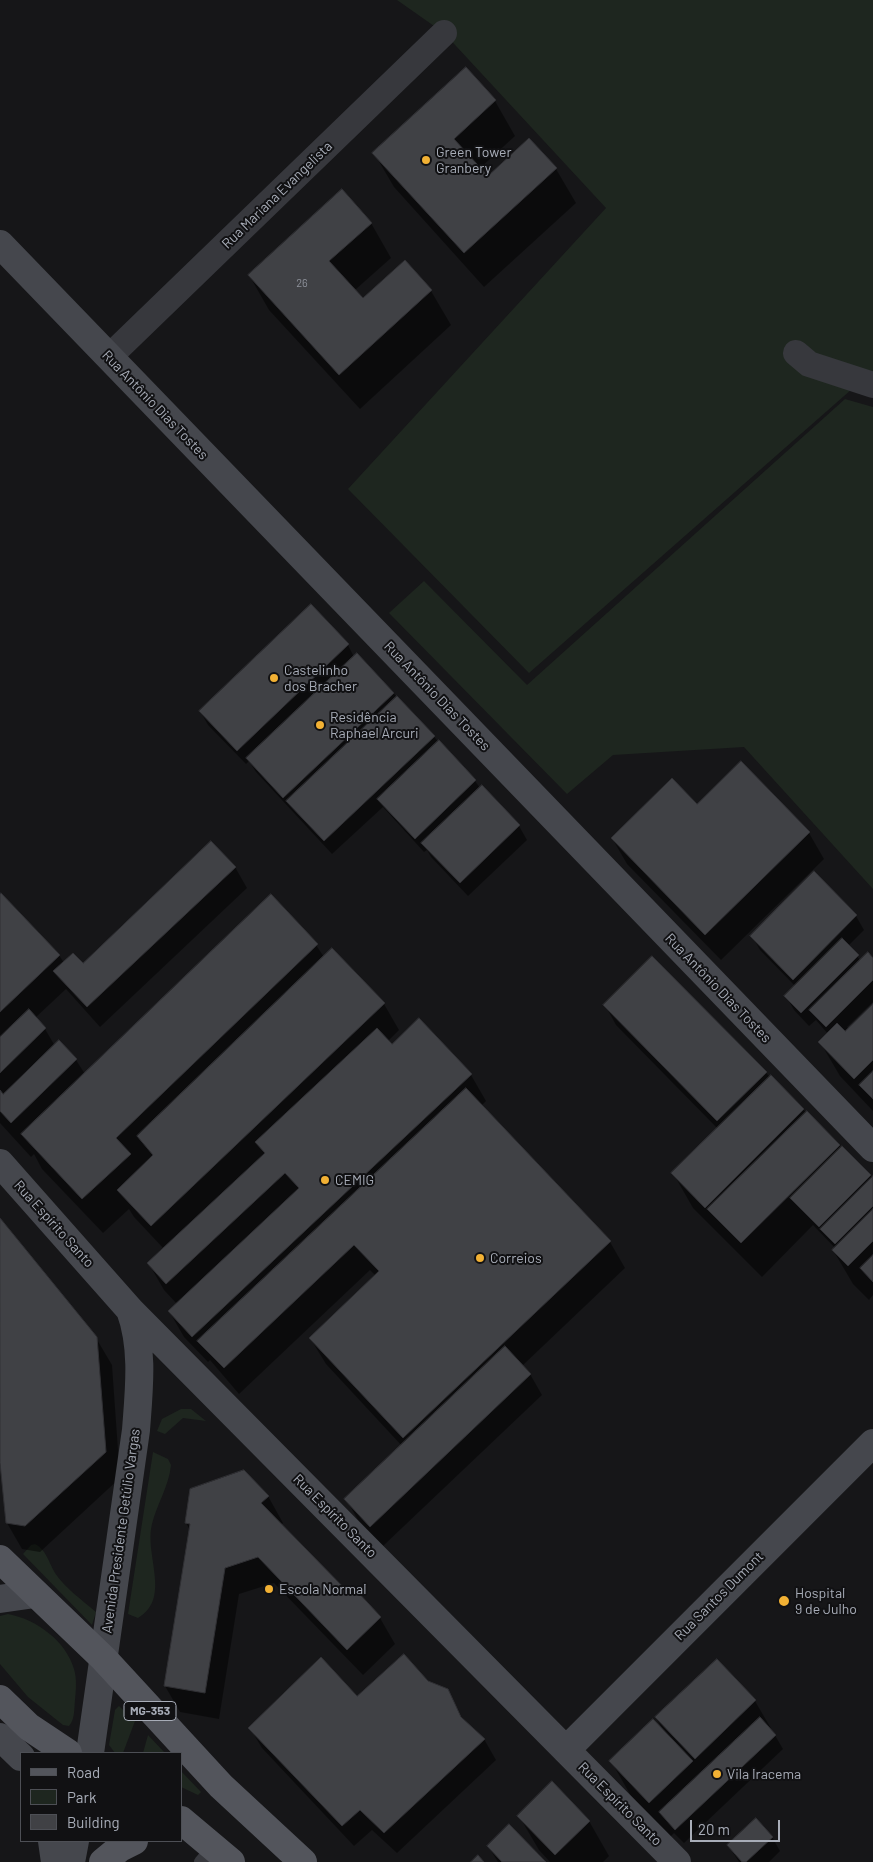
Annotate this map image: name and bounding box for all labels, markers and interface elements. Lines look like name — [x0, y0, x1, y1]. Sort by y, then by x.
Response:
street label: Rua Mariana Evangelista — [218, 138, 336, 252]
place label: Green Tower Granbery — [436, 144, 512, 176]
marker: Green Tower Granbery — [420, 154, 432, 166]
house number: 26 — [296, 276, 308, 290]
street label: Rua Antônio Dias Tostes — [99, 347, 211, 463]
street label: Rua Antônio Dias Tostes — [381, 638, 493, 754]
place label: Castelinho dos Bracher — [284, 662, 357, 694]
marker: Castelinho dos Bracher — [268, 672, 280, 684]
place label: Residência Raphael Arcuri — [330, 709, 419, 742]
marker: Residência Raphael Arcuri — [314, 719, 326, 731]
street label: Rua Antônio Dias Tostes — [662, 930, 774, 1046]
place label: CEMIG — [335, 1172, 374, 1188]
marker: CEMIG — [319, 1174, 331, 1186]
street label: Rua Espírito Santo — [11, 1177, 97, 1271]
place label: Correios — [490, 1250, 542, 1266]
marker: Correios — [474, 1252, 486, 1264]
street label: Avenida Presidente Getúlio Vargas — [98, 1428, 144, 1634]
street label: Rua Espírito Santo — [290, 1471, 380, 1561]
street label: Rua Santos Dumont — [671, 1548, 767, 1644]
place label: Escola Normal — [279, 1581, 366, 1597]
marker: Escola Normal — [263, 1583, 275, 1595]
place label: Hospital 9 de Julho — [795, 1585, 857, 1618]
marker: Hospital 9 de Julho — [777, 1594, 791, 1608]
road number: MG-353 — [124, 1702, 176, 1720]
legend — [20, 1752, 182, 1842]
street label: Rua Espírito Santo — [575, 1759, 665, 1849]
text: Road — [67, 1763, 100, 1781]
place label: Vila Iracema — [727, 1766, 801, 1782]
marker: Vila Iracema — [711, 1768, 723, 1780]
text: Park — [67, 1788, 96, 1806]
scale bar — [693, 1810, 783, 1842]
text: Building — [67, 1813, 120, 1831]
text: 20 m — [698, 1820, 730, 1838]

